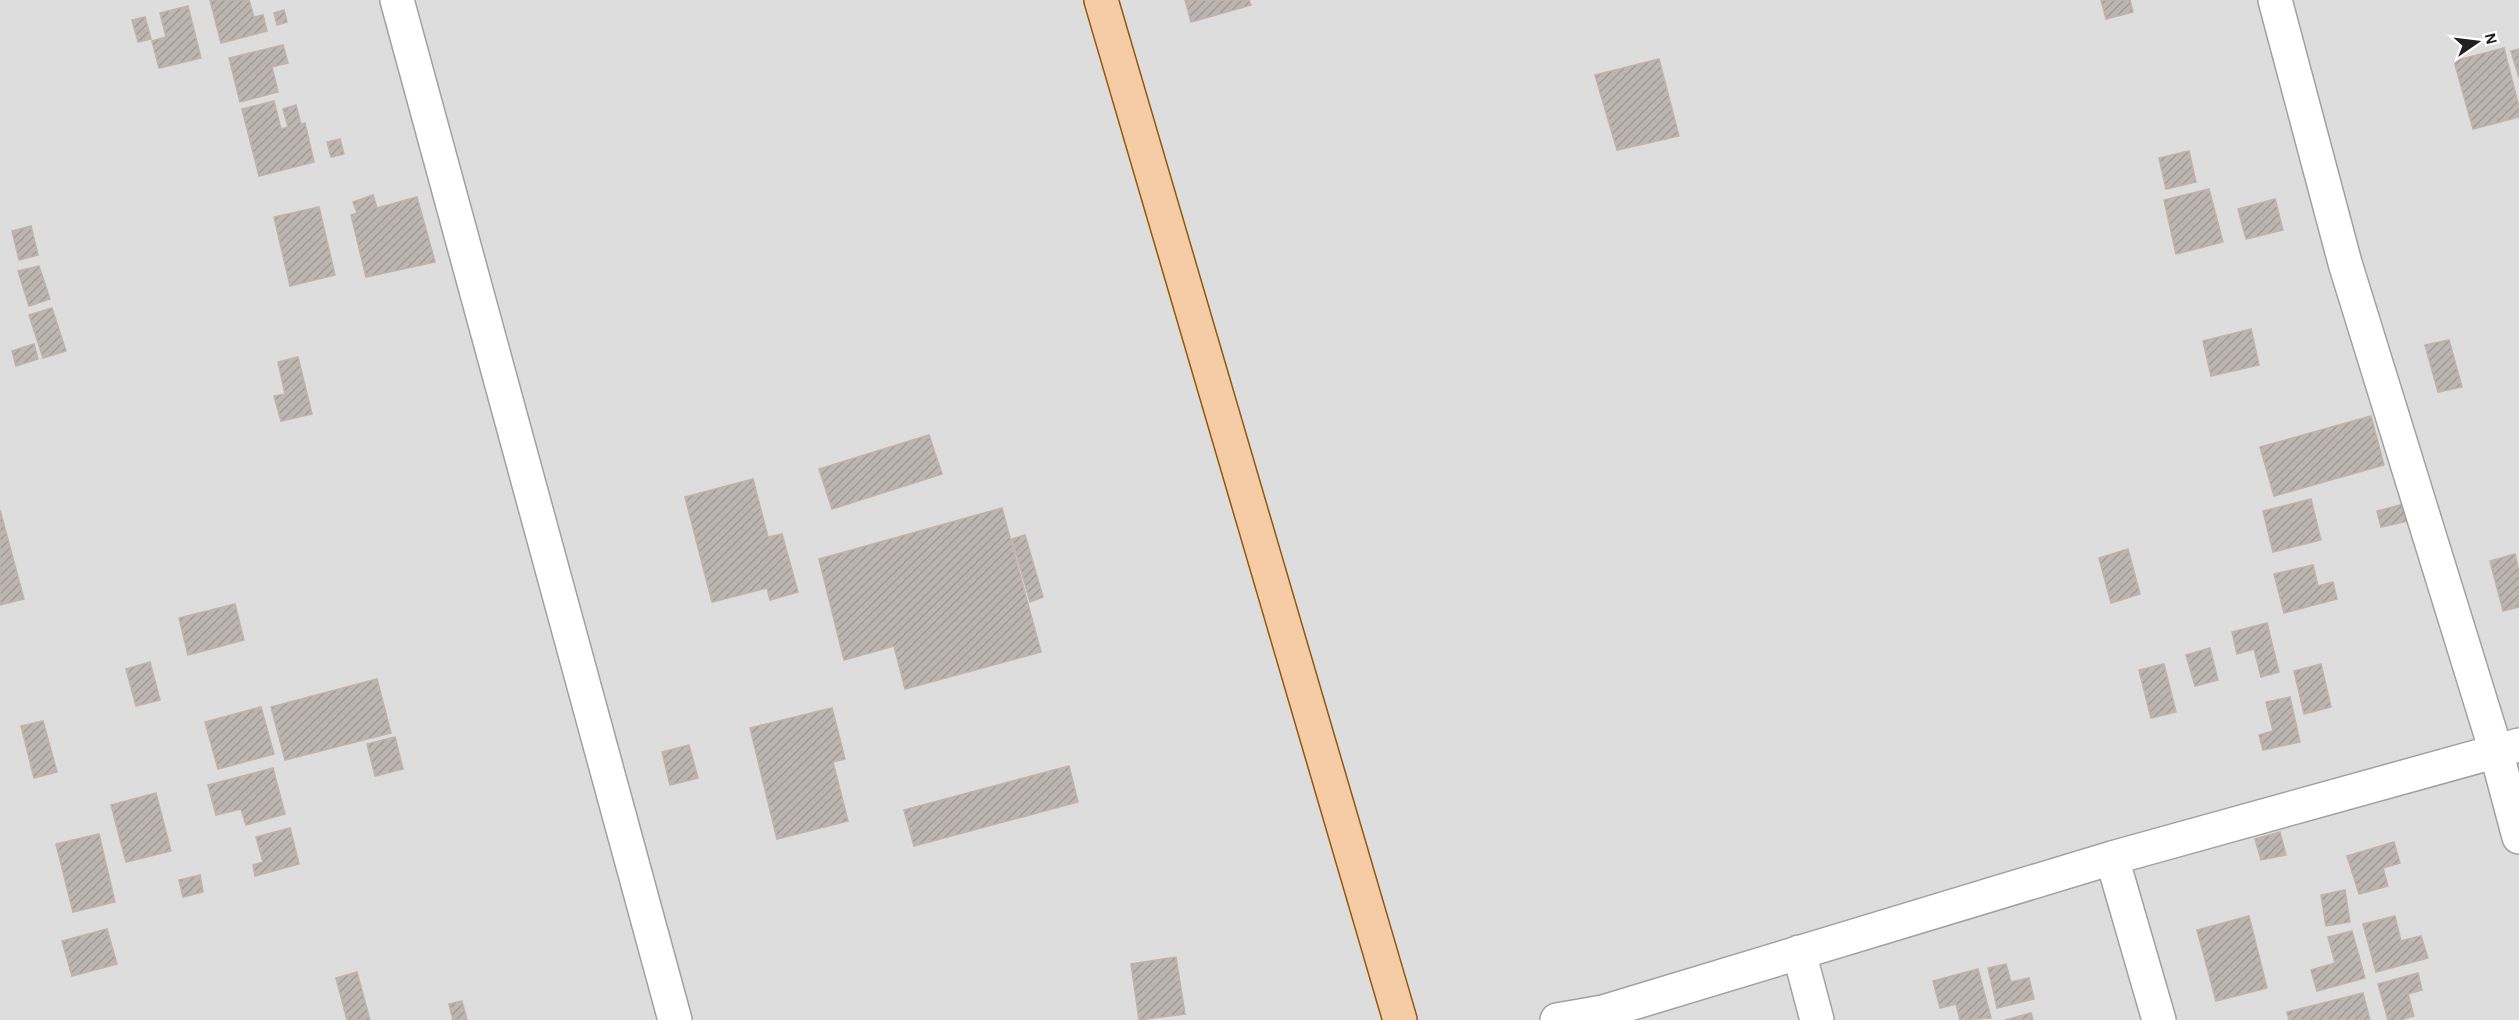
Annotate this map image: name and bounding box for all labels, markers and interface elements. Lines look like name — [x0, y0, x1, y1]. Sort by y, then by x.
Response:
north arrow — [2447, 12, 2507, 72]
text: N — [2481, 31, 2500, 46]

